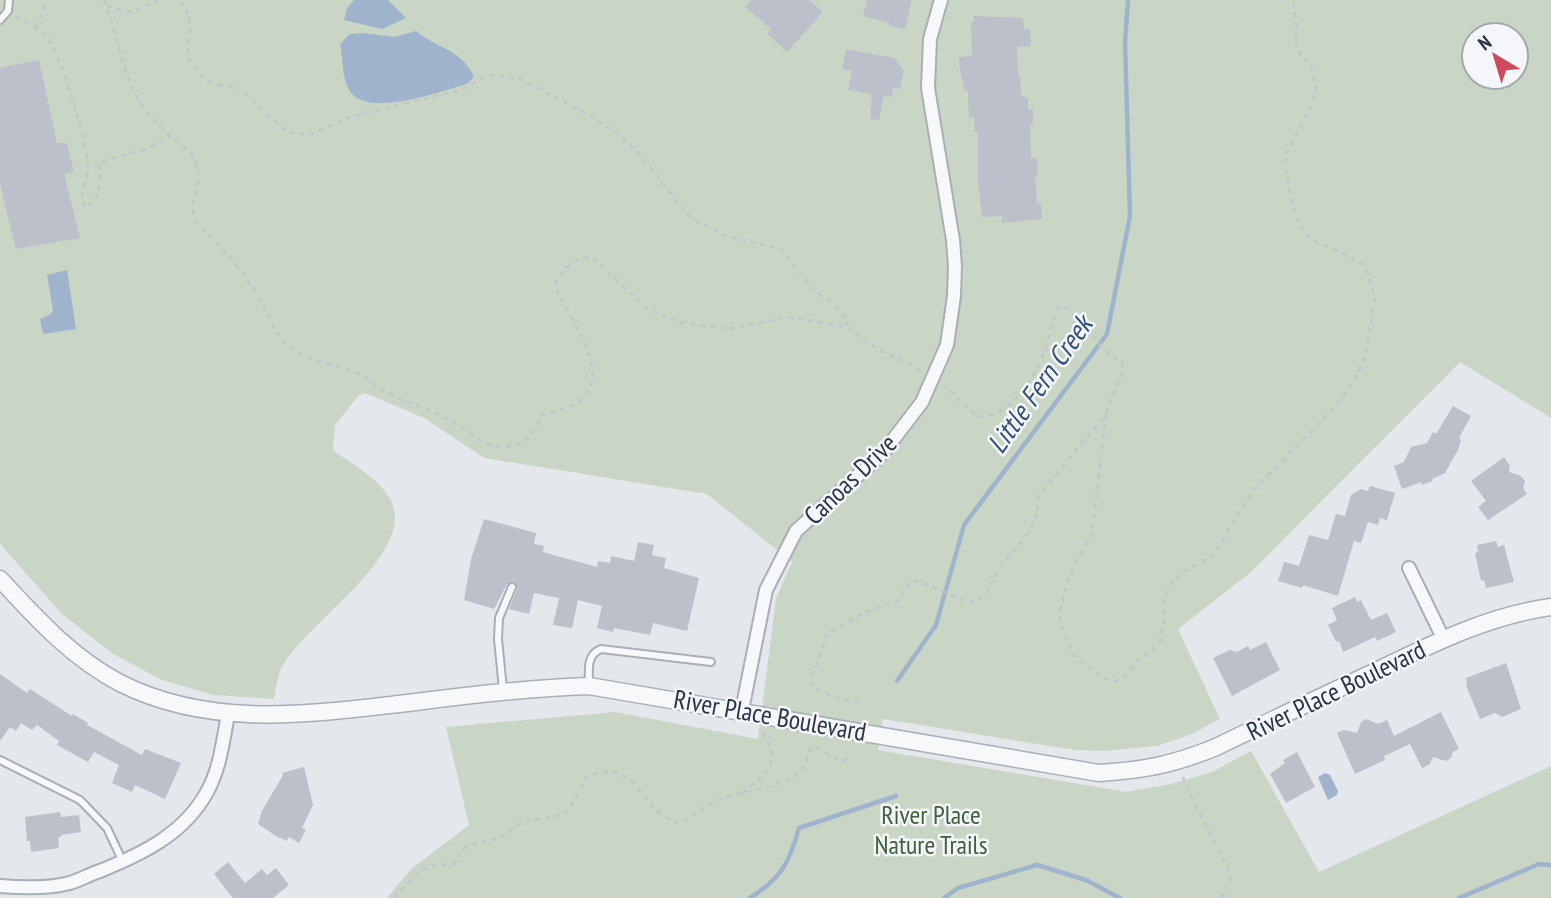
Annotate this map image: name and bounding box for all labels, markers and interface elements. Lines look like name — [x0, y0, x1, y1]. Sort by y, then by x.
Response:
north arrow — [1460, 21, 1530, 91]
text: N — [1473, 30, 1496, 55]
water label: Little Fern Creek — [978, 305, 1102, 460]
street label: Canoas Drive — [797, 427, 903, 531]
street label: River Place Boulevard — [1241, 632, 1431, 748]
street label: River Place Boulevard — [671, 682, 869, 748]
park label: River Place Nature Trails — [875, 798, 987, 861]

